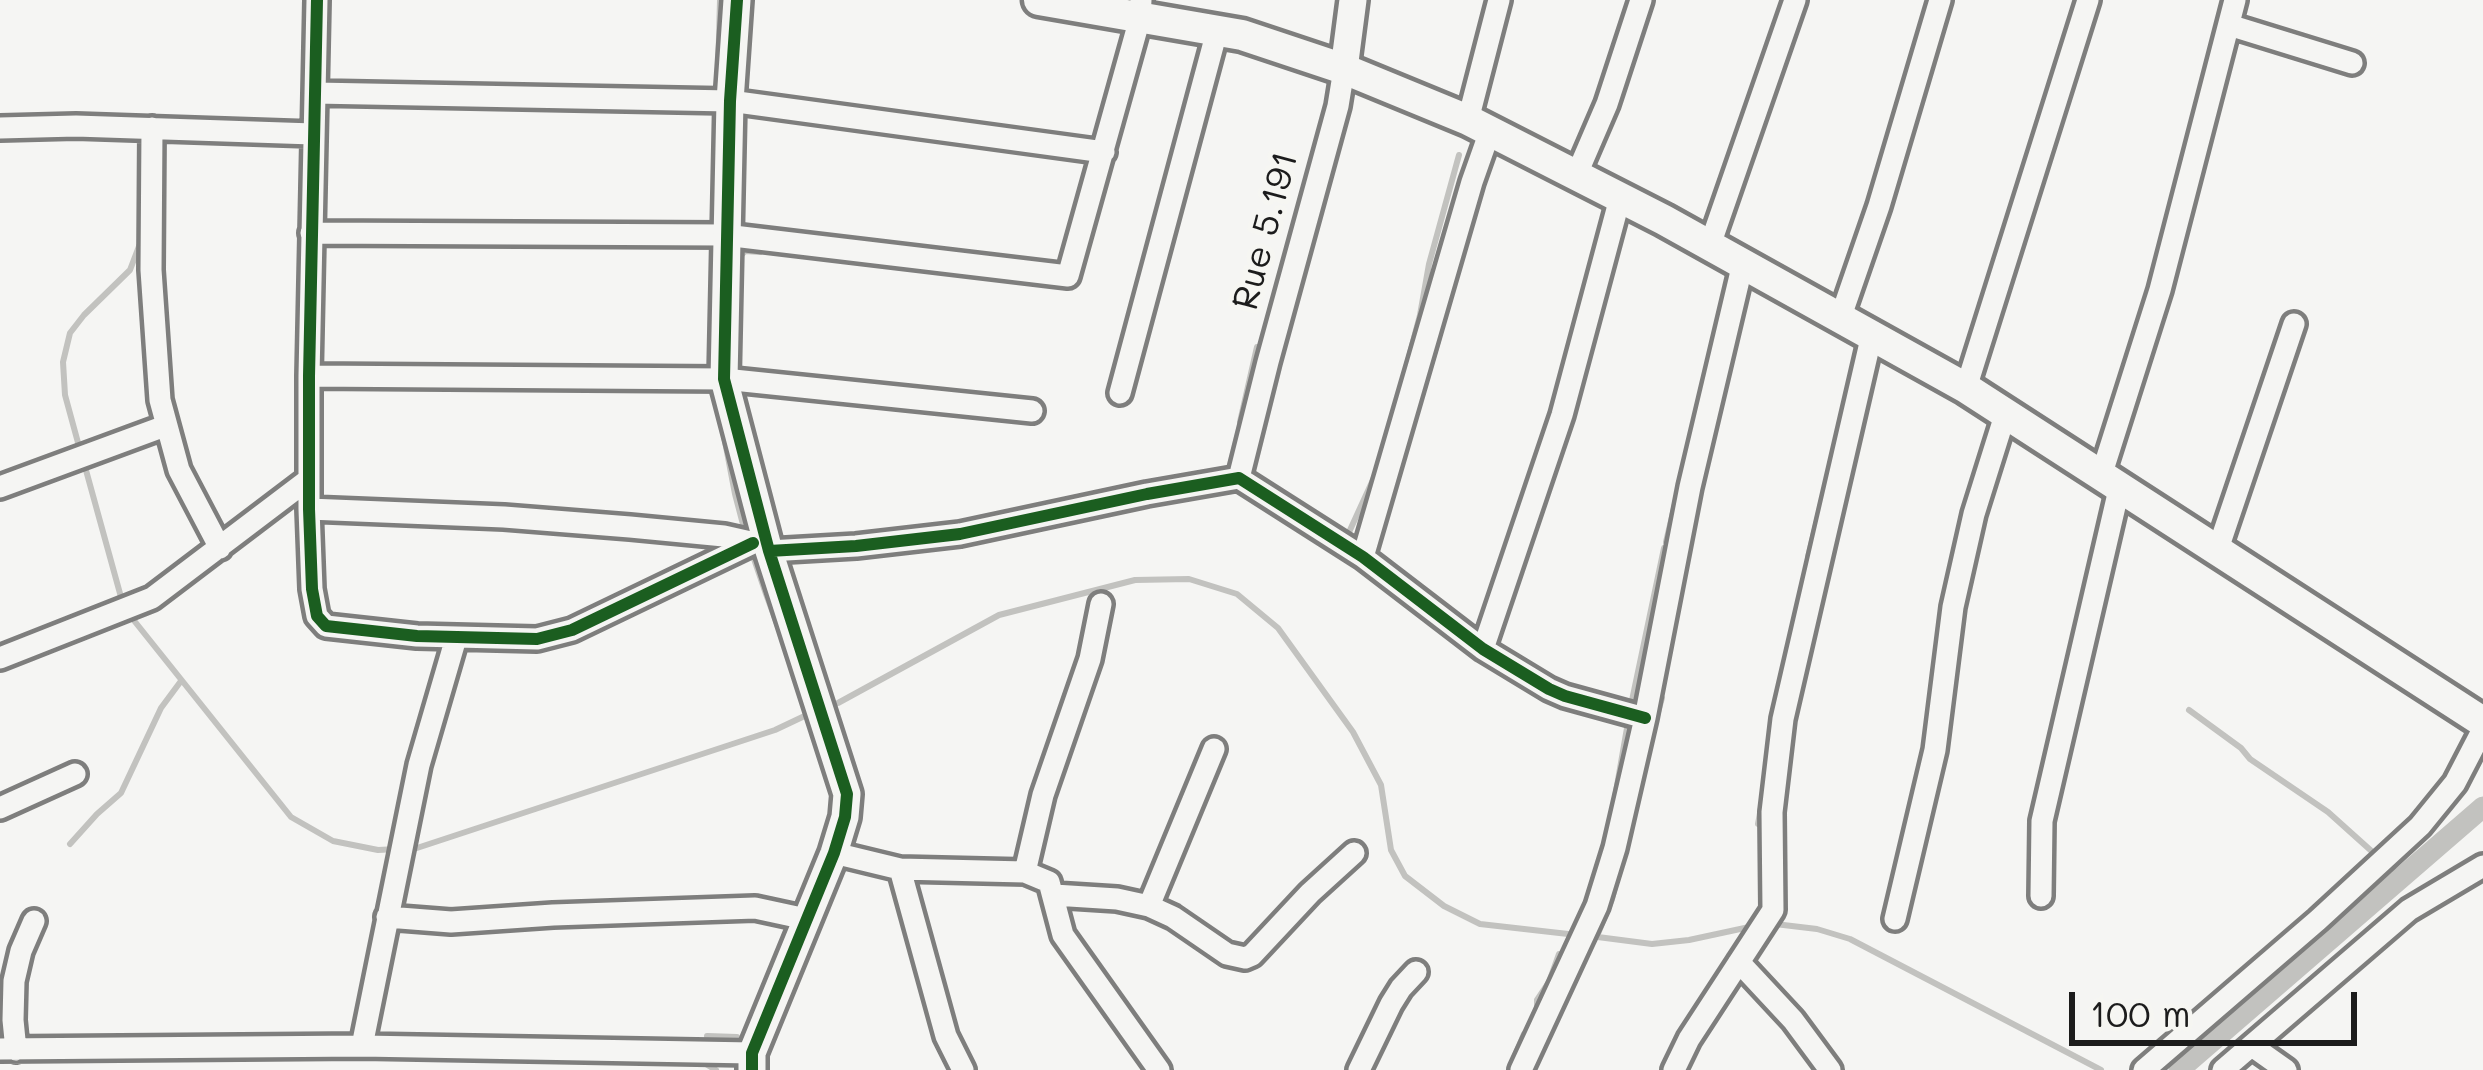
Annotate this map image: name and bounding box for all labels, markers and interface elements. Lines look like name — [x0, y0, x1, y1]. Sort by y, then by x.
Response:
street label: Rue 5.191 — [1224, 147, 1308, 315]
scale bar — [2075, 968, 2363, 1042]
text: 100 m — [2090, 989, 2191, 1036]

